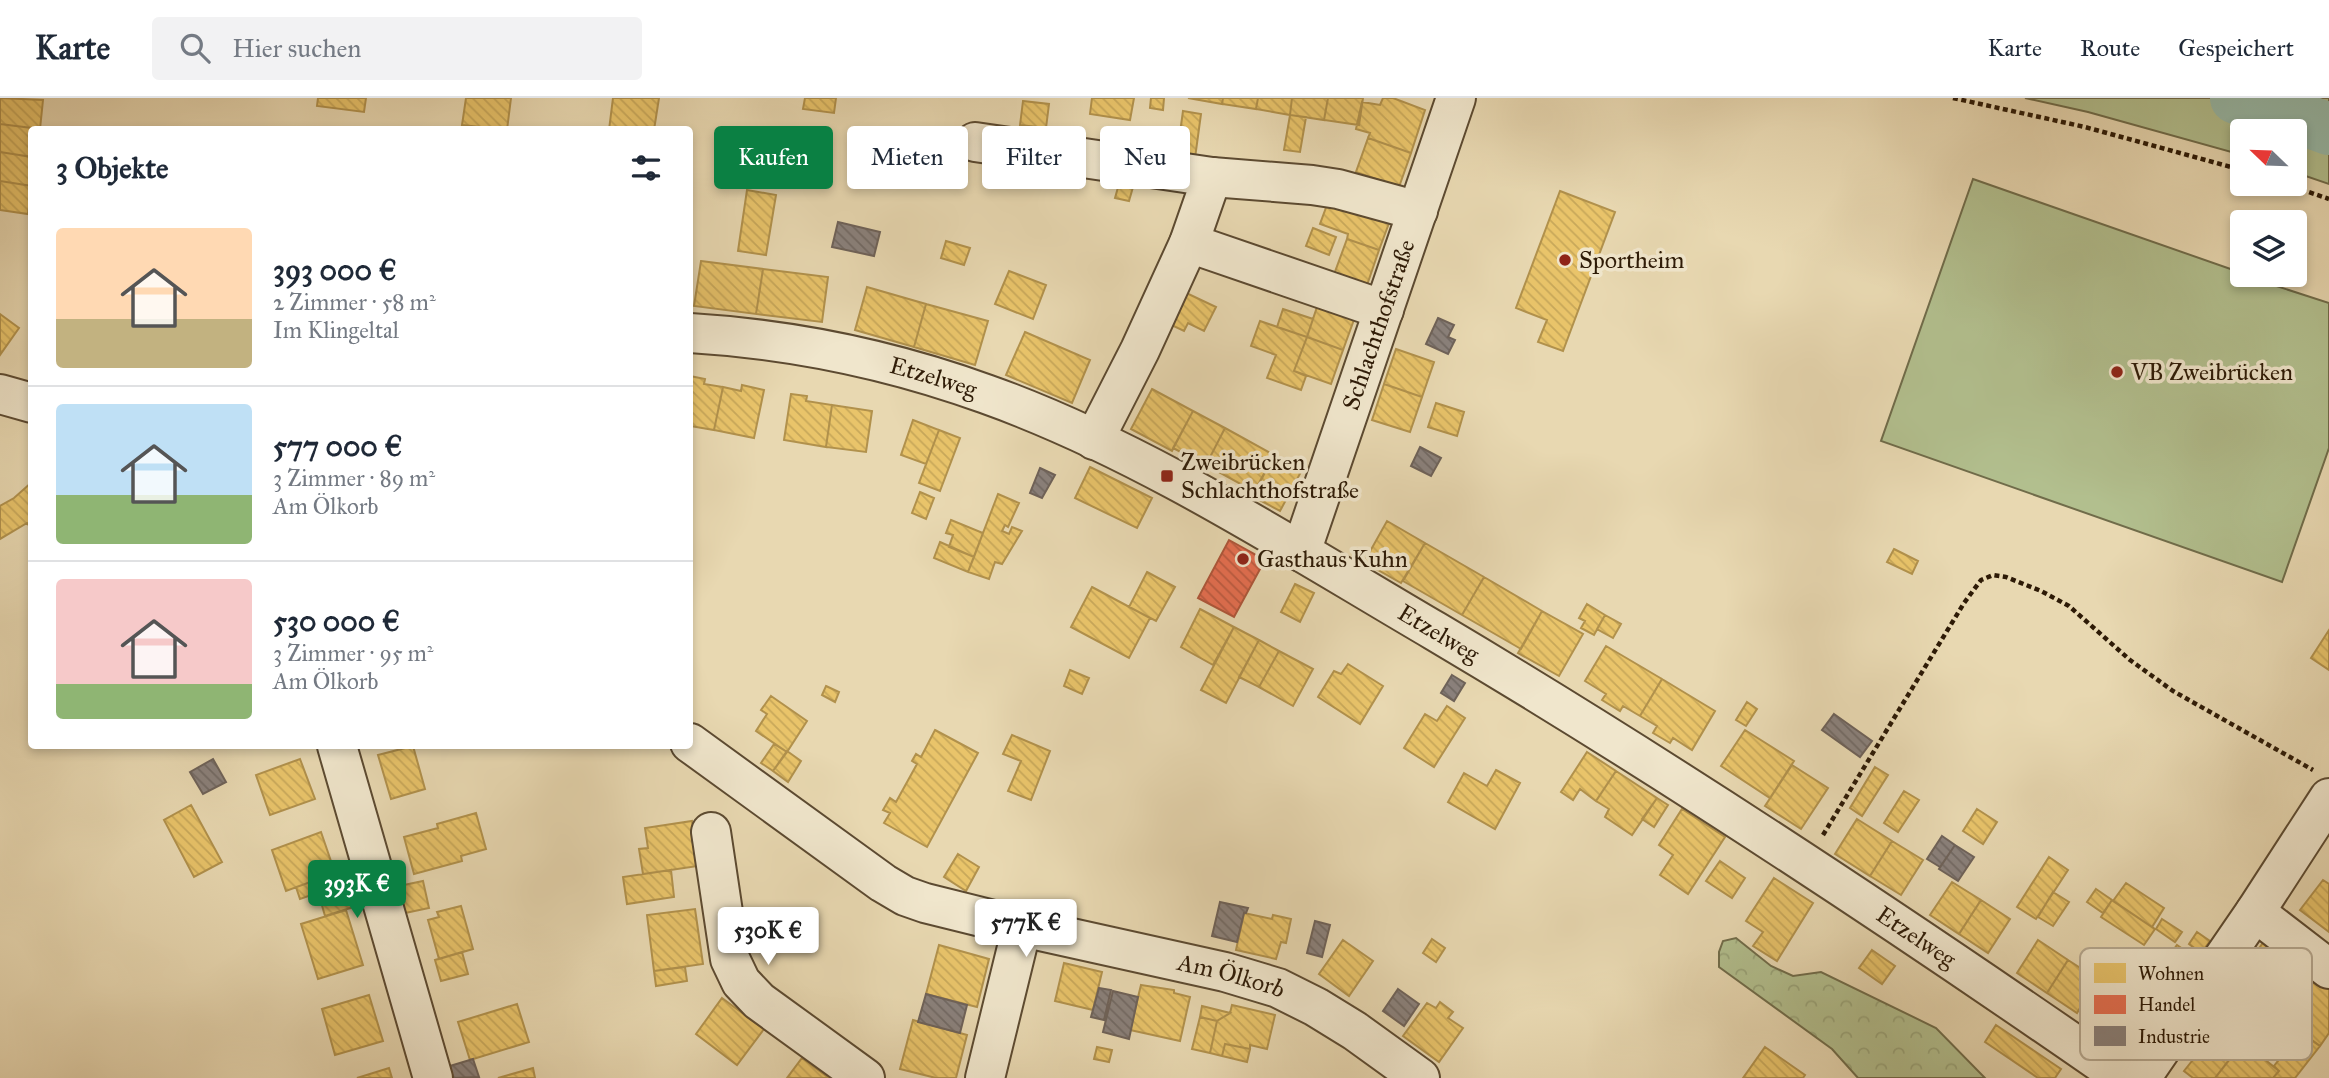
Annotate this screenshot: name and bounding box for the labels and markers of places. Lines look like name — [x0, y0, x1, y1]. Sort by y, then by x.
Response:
place label: Sportheim — [1579, 245, 1685, 275]
marker: Sportheim — [1557, 252, 1573, 268]
place label: VB Zweibrücken — [2130, 357, 2293, 387]
marker: VB Zweibrücken — [2109, 364, 2125, 380]
place label: Zweibrücken Schlachthofstraße — [1181, 447, 1359, 505]
marker: Zweibrücken Schlachthofstraße — [1159, 468, 1175, 484]
place label: Gasthaus Kuhn — [1257, 544, 1408, 574]
marker: Gasthaus Kuhn — [1235, 551, 1251, 567]
pin: 393K € — [300, 860, 414, 920]
pin: 577K € — [969, 900, 1083, 959]
pin: 530K € — [711, 908, 825, 967]

